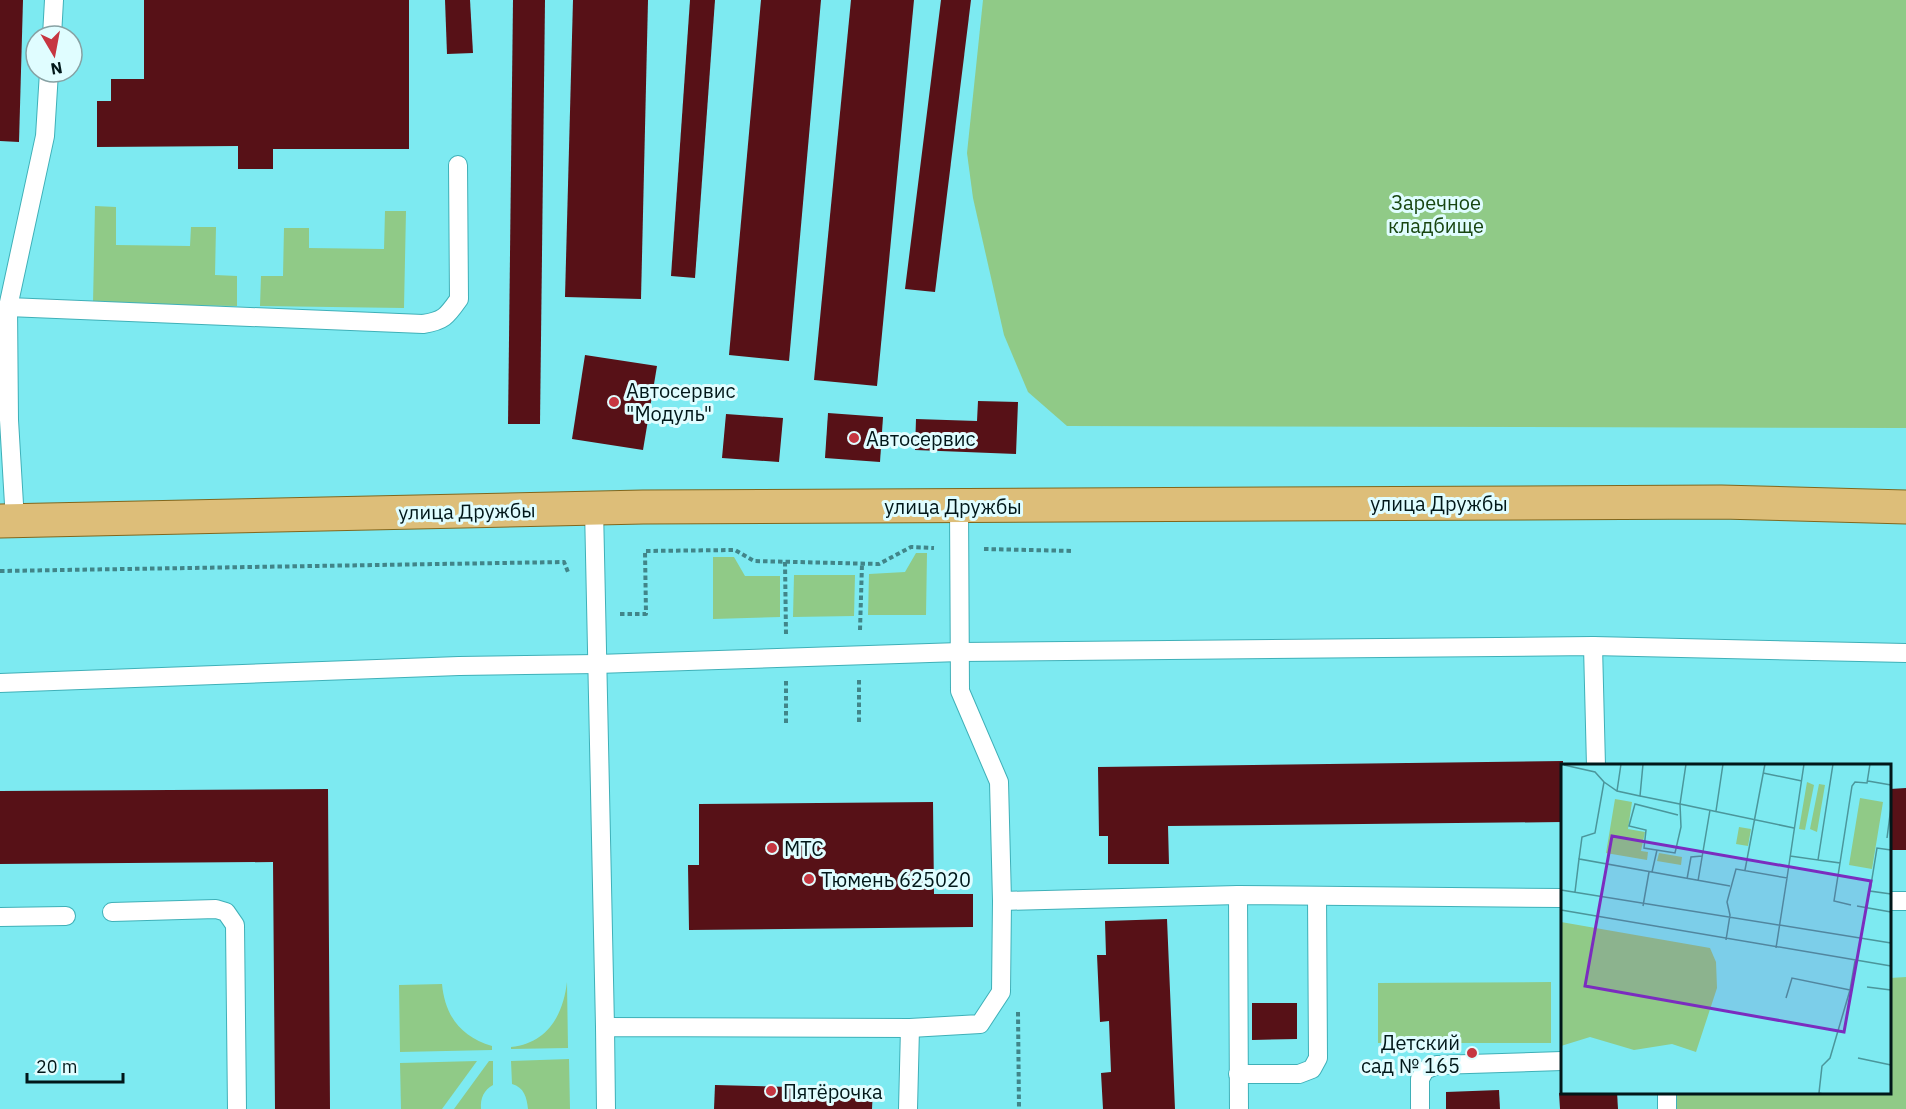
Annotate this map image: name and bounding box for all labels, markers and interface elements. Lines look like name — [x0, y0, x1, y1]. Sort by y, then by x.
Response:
north arrow — [24, 24, 84, 84]
text: N — [49, 58, 64, 80]
park label: Заречное кладбище — [1388, 189, 1484, 239]
place label: Автосервис "Модуль" — [626, 377, 736, 427]
marker: Автосервис "Модуль" — [607, 395, 621, 409]
place label: Автосервис — [866, 425, 976, 452]
marker: Автосервис — [847, 431, 861, 445]
street label: улица Дружбы — [1370, 490, 1508, 517]
street label: улица Дружбы — [884, 493, 1022, 520]
street label: улица Дружбы — [398, 496, 536, 526]
inset map — [1561, 764, 1891, 1094]
place label: МТС — [784, 835, 824, 862]
marker: МТС — [765, 841, 779, 855]
place label: Тюмень 625020 — [821, 866, 971, 893]
marker: Тюмень 625020 — [802, 872, 816, 886]
place label: Детский сад № 165 — [1361, 1029, 1460, 1079]
scale bar — [27, 1046, 123, 1084]
marker: Детский сад № 165 — [1465, 1046, 1479, 1060]
text: 20 m — [36, 1055, 78, 1078]
place label: Пятёрочка — [783, 1078, 883, 1105]
marker: Пятёрочка — [764, 1084, 778, 1098]

